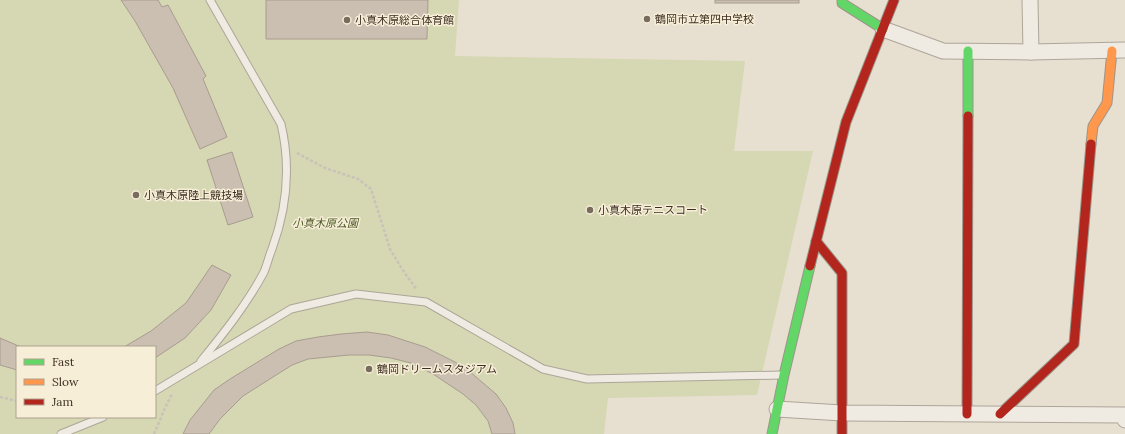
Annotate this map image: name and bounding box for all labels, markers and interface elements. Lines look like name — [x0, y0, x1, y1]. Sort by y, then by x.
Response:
place label: 鶴岡市立第四中学校 — [655, 12, 754, 26]
place label: 小真木原総合体育館 — [355, 13, 454, 27]
marker: 鶴岡市立第四中学校 — [642, 14, 652, 24]
marker: 小真木原総合体育館 — [342, 15, 352, 25]
place label: 小真木原陸上競技場 — [144, 188, 243, 202]
marker: 小真木原陸上競技場 — [131, 190, 141, 200]
place label: 小真木原テニスコート — [598, 203, 708, 217]
marker: 小真木原テニスコート — [585, 205, 595, 215]
park label: 小真木原公園 — [292, 216, 360, 230]
legend — [16, 346, 156, 418]
text: Fast — [52, 354, 75, 369]
place label: 鶴岡ドリームスタジアム — [377, 362, 497, 376]
marker: 鶴岡ドリームスタジアム — [364, 364, 374, 374]
text: Slow — [52, 374, 79, 389]
text: Jam — [51, 394, 73, 409]

